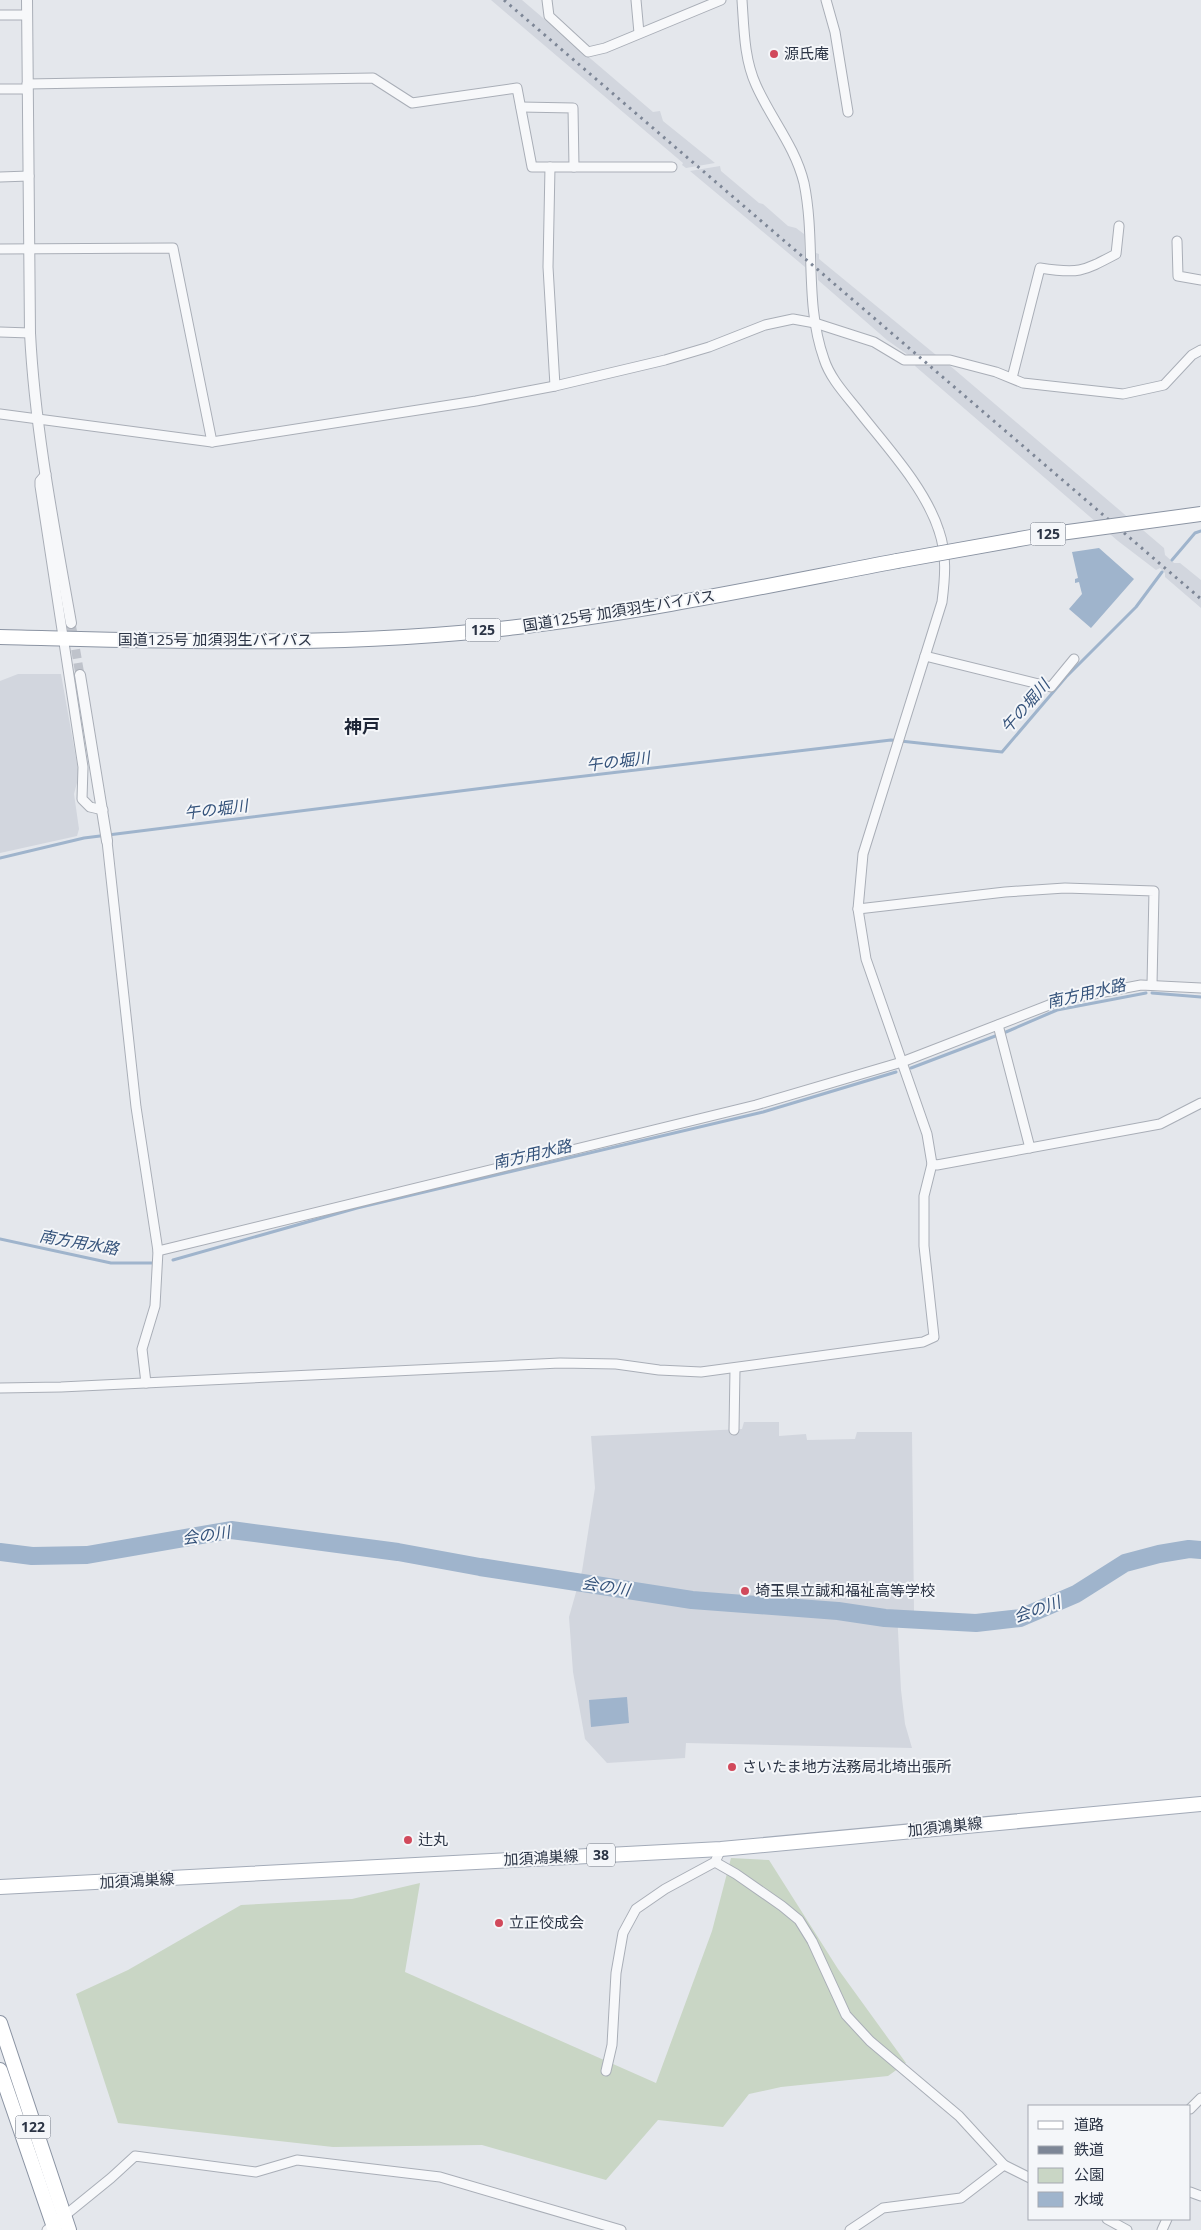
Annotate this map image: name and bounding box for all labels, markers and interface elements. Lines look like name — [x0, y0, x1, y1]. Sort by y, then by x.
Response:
place label: 源氏庵 — [784, 43, 829, 63]
marker: 源氏庵 — [768, 48, 780, 60]
road number: 125 — [1030, 522, 1066, 546]
street label: 国道125号 加須羽生バイパス — [521, 585, 716, 635]
road number: 125 — [466, 618, 500, 642]
street label: 国道125号 加須羽生バイパス — [118, 629, 312, 649]
water label: 午の堀川 — [996, 673, 1056, 737]
district label: 神戸 — [344, 714, 380, 738]
water label: 午の堀川 — [585, 746, 653, 776]
water label: 午の堀川 — [183, 794, 251, 824]
water label: 南方用水路 — [1045, 973, 1129, 1013]
water label: 南方用水路 — [491, 1134, 575, 1174]
water label: 南方用水路 — [38, 1224, 122, 1260]
water label: 会の川 — [181, 1520, 233, 1549]
water label: 会の川 — [581, 1571, 633, 1601]
place label: 埼玉県立誠和福祉高等学校 — [755, 1580, 935, 1600]
marker: 埼玉県立誠和福祉高等学校 — [739, 1585, 751, 1597]
water label: 会の川 — [1011, 1590, 1065, 1627]
place label: さいたま地方法務局北埼出張所 — [742, 1756, 952, 1776]
marker: さいたま地方法務局北埼出張所 — [726, 1761, 738, 1773]
street label: 加須鴻巣線 — [907, 1812, 983, 1840]
place label: 辻丸 — [418, 1829, 448, 1849]
marker: 辻丸 — [402, 1834, 414, 1846]
road number: 38 — [587, 1844, 615, 1866]
street label: 加須鴻巣線 — [503, 1845, 579, 1869]
street label: 加須鴻巣線 — [99, 1868, 175, 1892]
place label: 立正佼成会 — [509, 1912, 584, 1932]
marker: 立正佼成会 — [493, 1917, 505, 1929]
legend — [1028, 2105, 1191, 2220]
text: 道路 — [1074, 2114, 1104, 2134]
road number: 122 — [15, 2116, 50, 2138]
text: 鉄道 — [1074, 2139, 1104, 2159]
text: 公園 — [1074, 2164, 1104, 2184]
text: 水域 — [1074, 2189, 1104, 2209]

